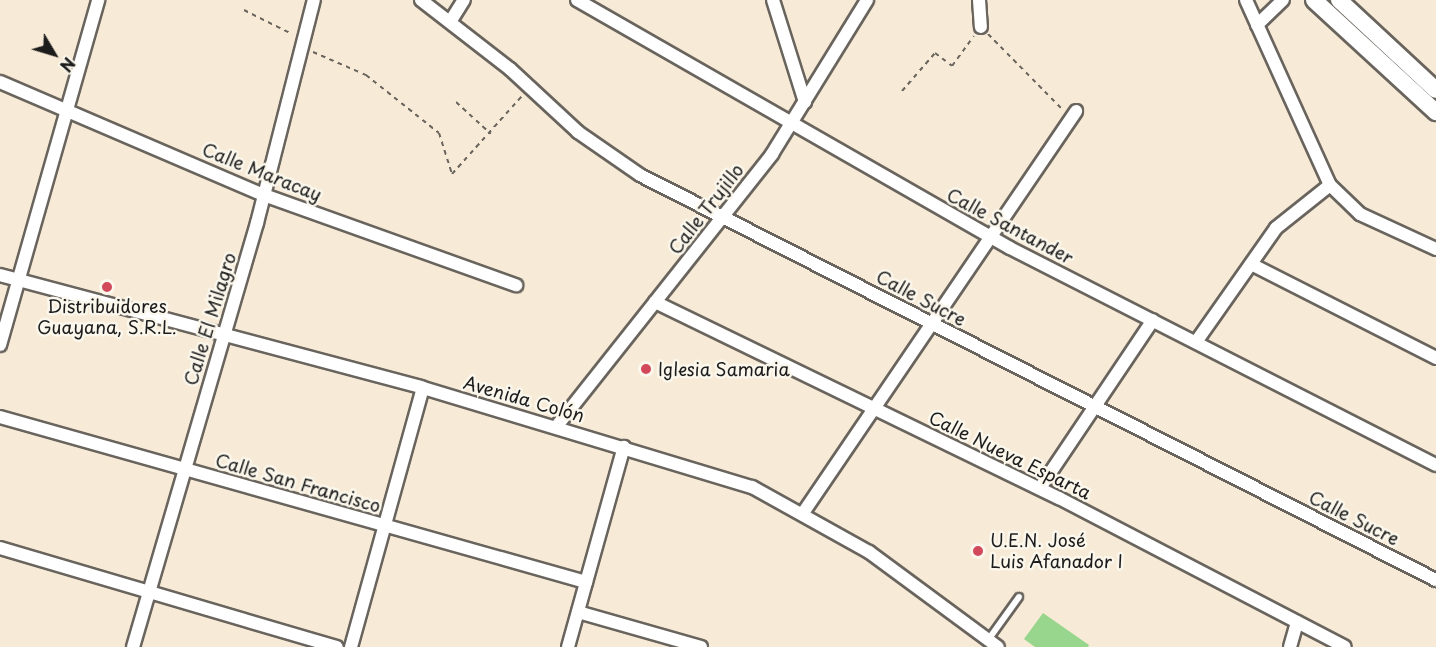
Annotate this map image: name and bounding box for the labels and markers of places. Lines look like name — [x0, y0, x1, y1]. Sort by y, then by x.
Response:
marker: Distribuidores Guayana, S.R.L. — [100, 280, 114, 294]
place label: Distribuidores Guayana, S.R.L. — [37, 296, 177, 338]
place label: Iglesia Samaria — [658, 358, 791, 380]
marker: Iglesia Samaria — [639, 362, 653, 376]
place label: U.E.N. José Luis Afanador I — [990, 530, 1124, 572]
marker: U.E.N. José Luis Afanador I — [971, 544, 985, 558]

